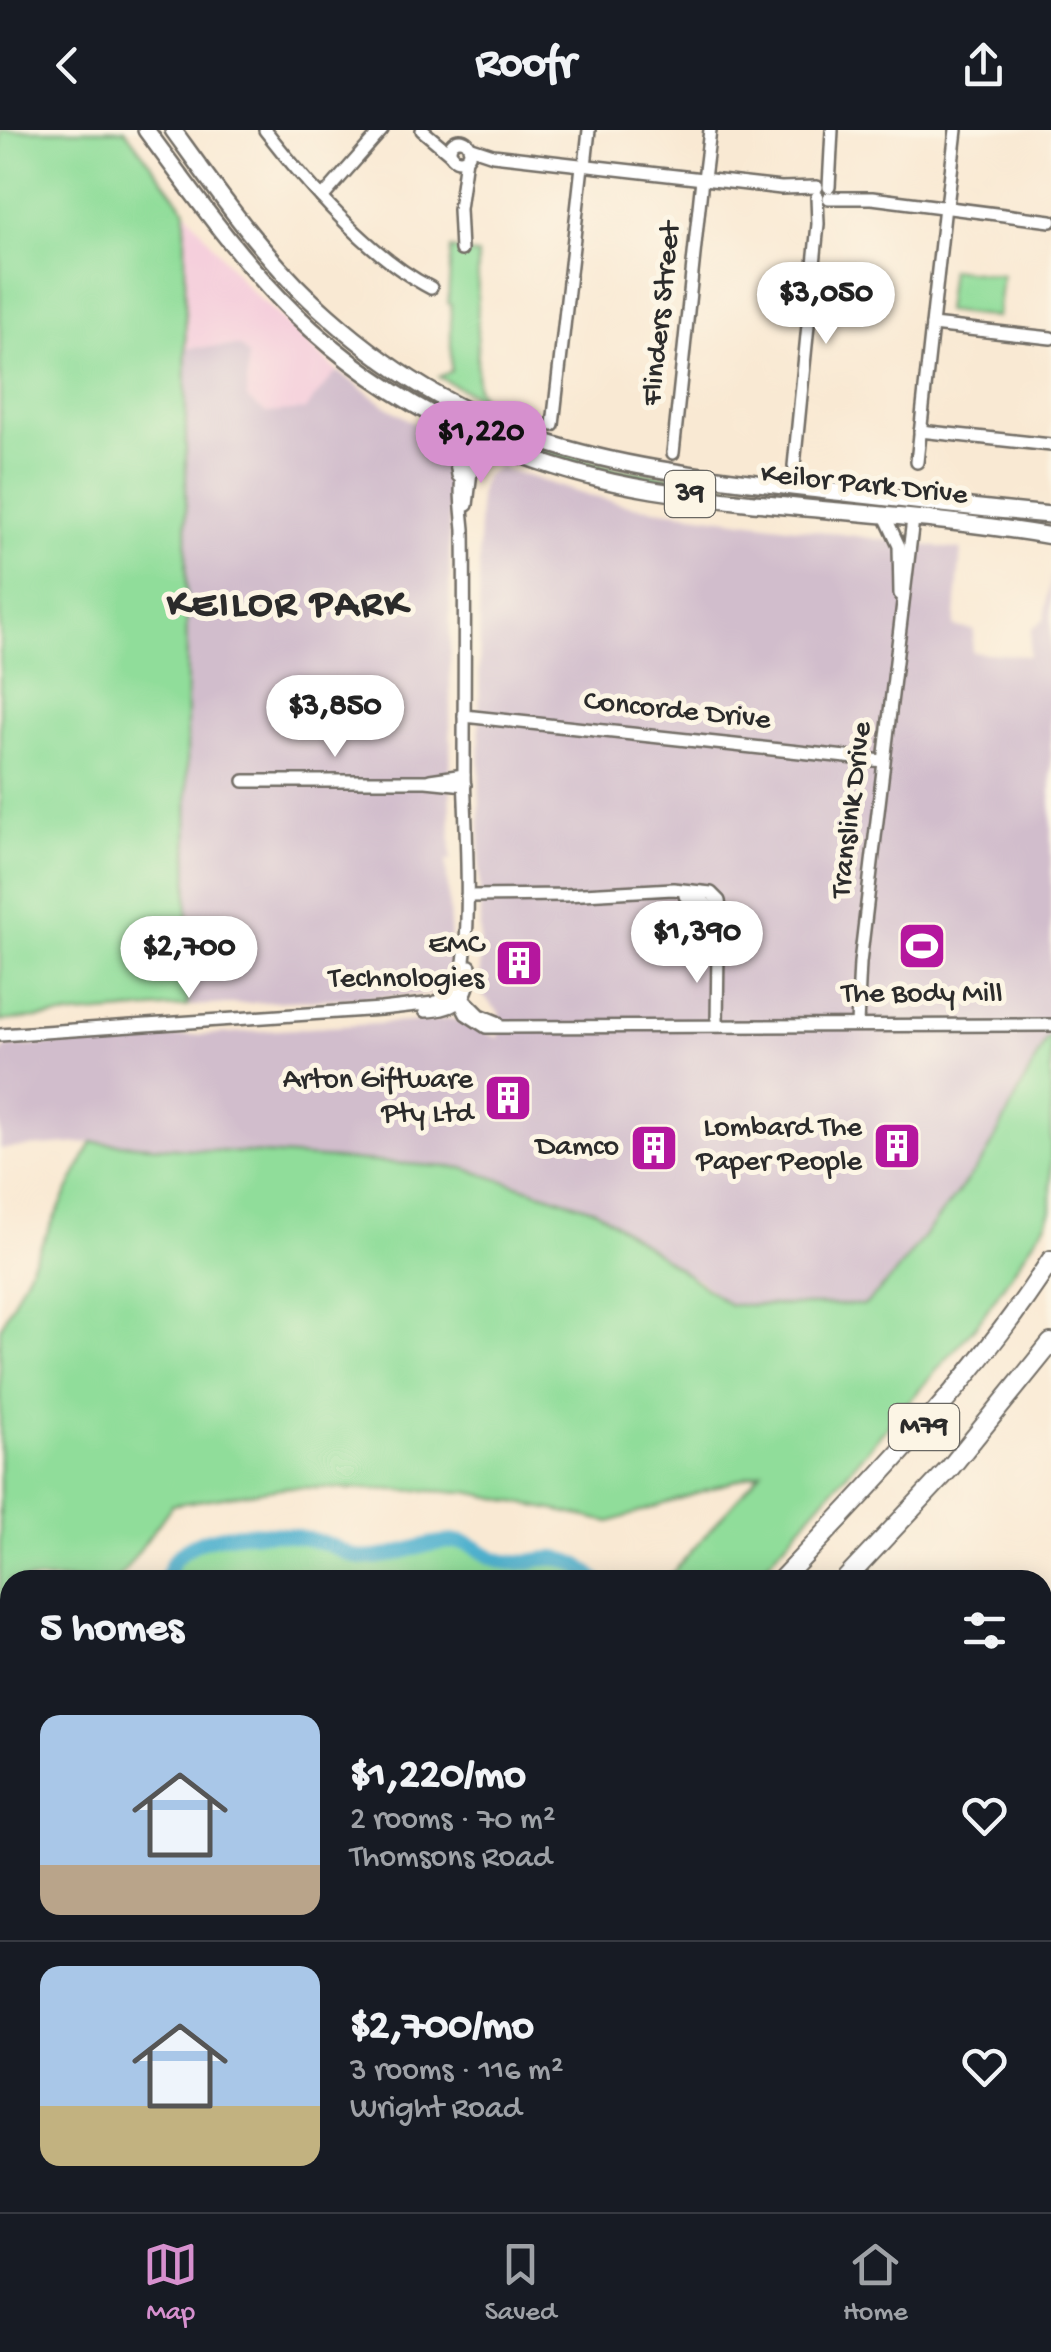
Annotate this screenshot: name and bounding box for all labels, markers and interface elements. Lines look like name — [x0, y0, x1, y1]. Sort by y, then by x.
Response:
icon: back — [40, 38, 95, 93]
icon: share — [956, 38, 1011, 93]
text: Roofr — [476, 39, 576, 92]
street label: Flinders Street — [636, 218, 690, 409]
pin: $3,050 — [745, 262, 907, 347]
text: $3,050 — [779, 275, 873, 313]
pin: $1,220 — [400, 401, 562, 486]
text: $1,220 — [438, 414, 524, 452]
street label: Keilor Park Drive — [759, 458, 970, 514]
road number: 39 — [665, 471, 715, 517]
district label: KEILOR PARK — [166, 583, 411, 630]
pin: $3,850 — [254, 675, 416, 760]
street label: Concorde Drive — [582, 685, 773, 739]
text: $3,850 — [288, 688, 382, 726]
street label: Translink Drive — [825, 719, 881, 902]
pin: $1,390 — [616, 901, 778, 986]
text: $1,390 — [653, 914, 741, 952]
pin: $2,700 — [108, 916, 270, 1001]
sports icon: The Body Mill — [896, 920, 948, 972]
text: $2,700 — [142, 929, 236, 967]
place label: EMC Technologies — [327, 929, 486, 998]
building icon: EMC Technologies — [493, 937, 545, 989]
place label: The Body Mill — [839, 978, 1003, 1013]
place label: Arton Giftware Pty Ltd — [283, 1064, 475, 1133]
building icon: Arton Giftware Pty Ltd — [482, 1072, 534, 1124]
place label: Lombard The Paper People — [695, 1112, 863, 1181]
building icon: Lombard The Paper People — [871, 1120, 923, 1172]
building icon: Damco — [628, 1122, 680, 1174]
place label: Damco — [534, 1131, 619, 1166]
road number: M79 — [889, 1404, 959, 1450]
icon: filters — [957, 1603, 1012, 1658]
text: 5 homes — [40, 1606, 183, 1655]
text: $1,220/mo — [350, 1753, 526, 1802]
icon: home — [120, 1755, 240, 1875]
icon: heart — [957, 1788, 1012, 1843]
text: 2 rooms · 70 m² — [350, 1802, 555, 1840]
text: Thomsons Road — [350, 1840, 552, 1878]
text: $2,700/mo — [350, 2004, 534, 2053]
icon: home — [120, 2006, 240, 2126]
icon: heart — [957, 2039, 1012, 2094]
text: 3 rooms · 116 m² — [350, 2053, 563, 2091]
text: Wright Road — [350, 2091, 521, 2129]
tab: Map — [143, 2237, 198, 2330]
tab: Saved — [485, 2237, 556, 2330]
tab: Home — [843, 2237, 908, 2330]

